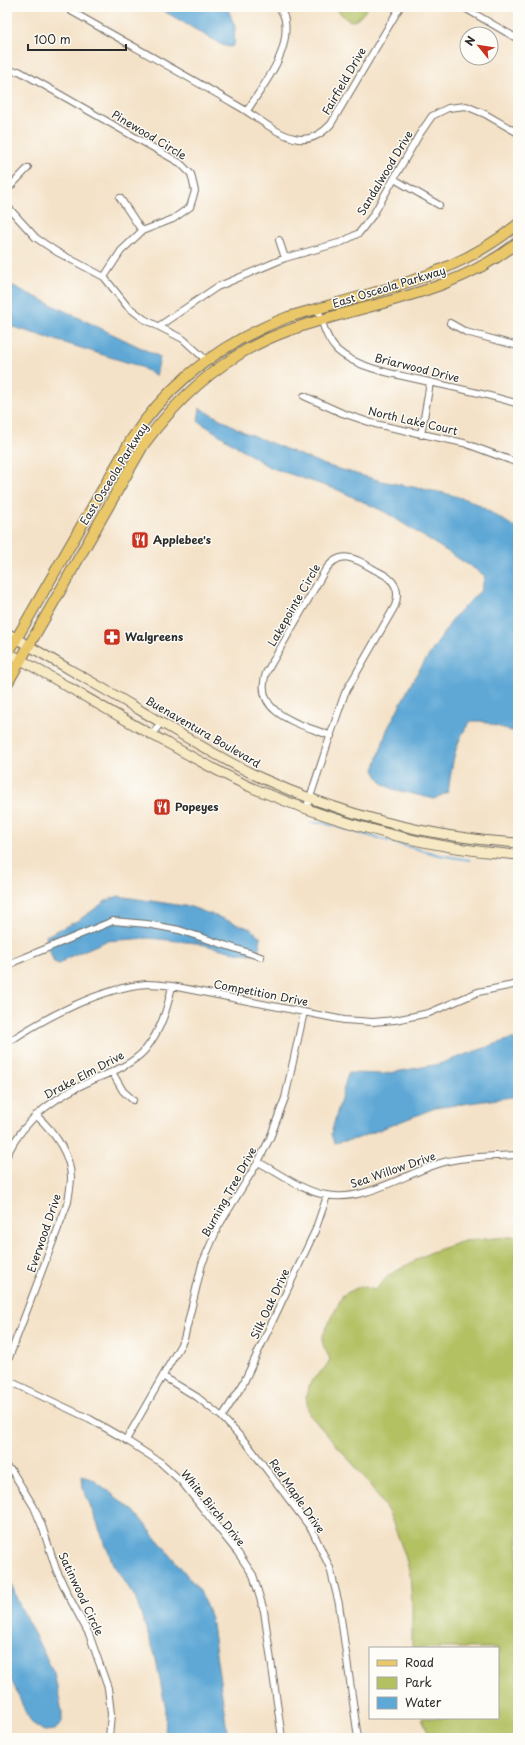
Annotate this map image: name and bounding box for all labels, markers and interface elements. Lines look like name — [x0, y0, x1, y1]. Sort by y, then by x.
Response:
scale bar — [28, 26, 126, 52]
north arrow — [459, 26, 499, 66]
text: 100 m — [34, 30, 71, 48]
text: N — [460, 32, 480, 49]
street label: Fairfield Drive — [317, 44, 370, 118]
street label: Pinewood Circle — [109, 106, 190, 164]
street label: Sandalwood Drive — [352, 127, 417, 218]
street label: East Osceola Parkway — [330, 261, 448, 312]
street label: Briarwood Drive — [373, 349, 461, 386]
street label: North Lake Court — [367, 402, 460, 439]
street label: East Osceola Parkway — [75, 419, 152, 528]
restaurant icon: Applebee's — [130, 530, 150, 550]
place label: Applebee's — [153, 531, 211, 548]
street label: Lakepointe Circle — [263, 560, 324, 649]
pharmacy icon: Walgreens — [102, 627, 122, 647]
place label: Walgreens — [125, 628, 183, 645]
street label: Buenaventura Boulevard — [143, 692, 264, 772]
restaurant icon: Popeyes — [152, 797, 172, 817]
place label: Popeyes — [175, 798, 219, 815]
street label: Competition Drive — [212, 975, 310, 1010]
street label: Drake Elm Drive — [41, 1046, 127, 1103]
street label: Burning Tree Drive — [197, 1144, 260, 1240]
street label: Sea Willow Drive — [348, 1147, 438, 1192]
street label: Everwood Drive — [22, 1191, 65, 1275]
street label: Silk Oak Drive — [246, 1265, 293, 1342]
street label: Red Maple Drive — [265, 1455, 330, 1537]
street label: White Birch Drive — [177, 1466, 250, 1550]
street label: Satinwood Circle — [55, 1549, 108, 1638]
legend — [369, 1647, 499, 1719]
text: Road — [405, 1653, 434, 1671]
text: Park — [405, 1673, 432, 1691]
text: Water — [405, 1693, 442, 1711]

